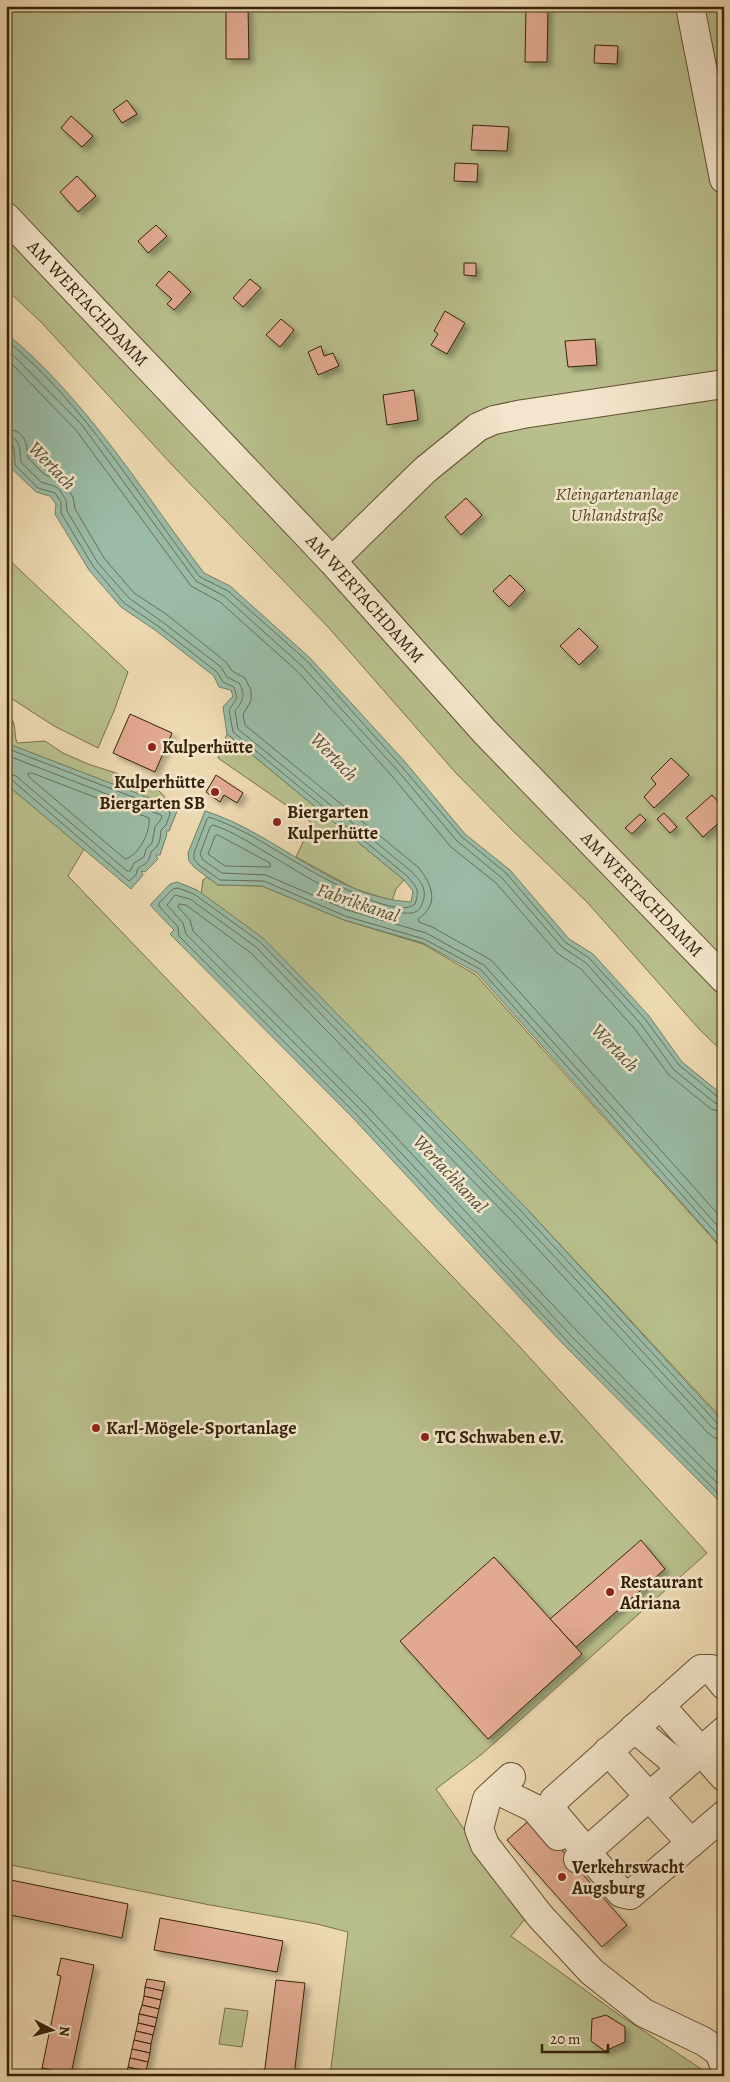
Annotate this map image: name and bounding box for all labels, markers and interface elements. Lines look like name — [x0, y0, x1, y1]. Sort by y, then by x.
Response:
street label: AM WERTACHDAMM — [21, 234, 154, 372]
water label: Wertach — [22, 436, 82, 496]
park label: Kleingartenanlage Uhlandstraße — [556, 482, 679, 527]
street label: AM WERTACHDAMM — [300, 528, 430, 668]
water label: Wertach — [304, 727, 364, 787]
place label: Kulperhütte — [162, 735, 253, 759]
marker: Kulperhütte — [146, 741, 158, 753]
place label: Kulperhütte Biergarten SB — [99, 770, 205, 815]
marker: Kulperhütte Biergarten SB — [209, 786, 221, 798]
place label: Biergarten Kulperhütte — [287, 800, 378, 845]
marker: Biergarten Kulperhütte — [271, 816, 283, 828]
street label: AM WERTACHDAMM — [575, 825, 708, 962]
water label: Fabrikkanal — [313, 877, 403, 929]
water label: Wertach — [585, 1018, 645, 1078]
water label: Wertachkanal — [407, 1129, 493, 1219]
place label: Karl-Mögele-Sportanlage — [106, 1416, 297, 1440]
marker: Karl-Mögele-Sportanlage — [90, 1422, 102, 1434]
place label: TC Schwaben e.V. — [435, 1425, 564, 1449]
marker: TC Schwaben e.V. — [419, 1431, 431, 1443]
place label: Restaurant Adriana — [619, 1570, 703, 1615]
marker: Restaurant Adriana — [604, 1586, 616, 1598]
place label: Verkehrswacht Augsburg — [571, 1855, 684, 1900]
marker: Verkehrswacht Augsburg — [556, 1871, 568, 1883]
north arrow — [28, 2004, 78, 2054]
scale bar — [542, 2022, 609, 2054]
text: N — [54, 2025, 74, 2037]
text: 20 m — [550, 2029, 581, 2049]

